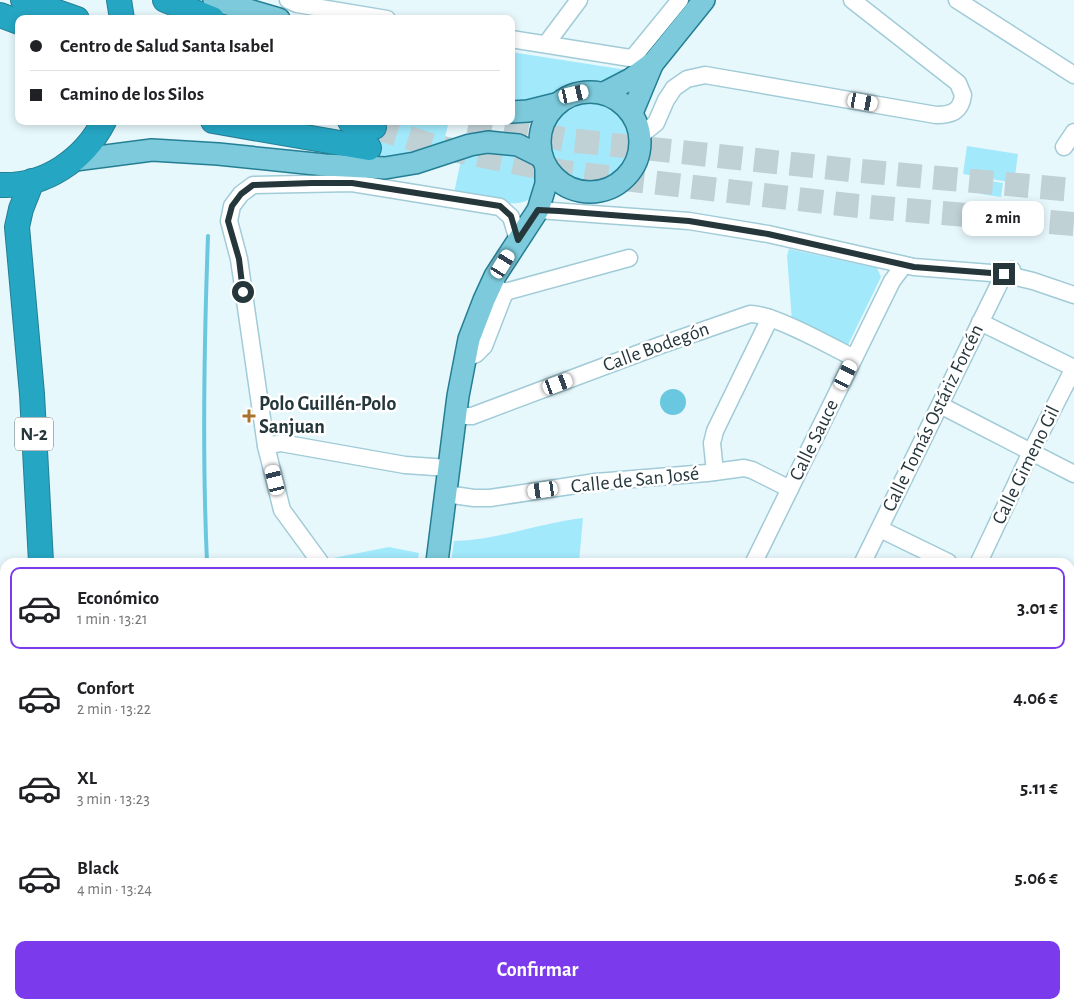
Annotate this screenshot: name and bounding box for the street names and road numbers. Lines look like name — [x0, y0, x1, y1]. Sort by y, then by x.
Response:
street label: Calle Bodegón — [600, 319, 712, 375]
street label: Calle Tomás Ostáriz Forcén — [879, 321, 987, 515]
street label: Calle Sauce — [786, 396, 842, 484]
street label: Calle Gimeno Gil — [989, 402, 1063, 528]
road number: N-2 — [15, 418, 53, 450]
street label: Calle de San José — [570, 463, 700, 497]

